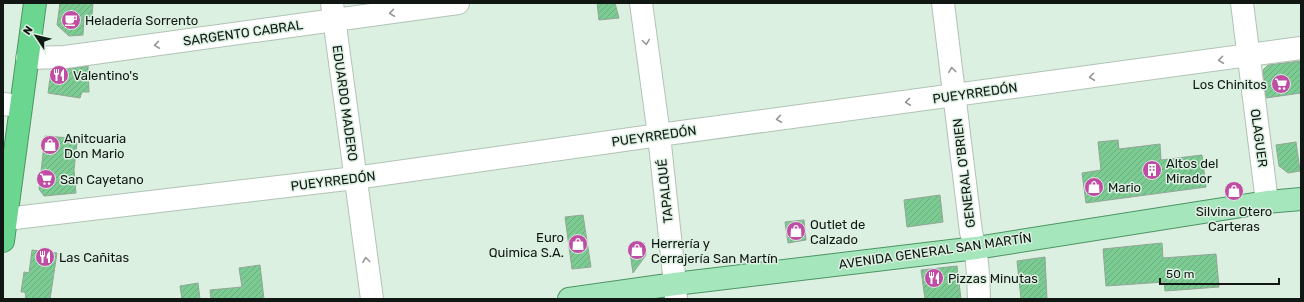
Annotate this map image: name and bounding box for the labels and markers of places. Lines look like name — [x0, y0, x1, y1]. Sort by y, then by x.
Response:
cafe icon: Heladería Sorrento — [60, 9, 82, 31]
place label: Heladería Sorrento — [85, 13, 198, 28]
restaurant icon: Valentino's — [48, 64, 70, 86]
place label: Valentino's — [73, 68, 139, 83]
supermarket icon: Los Chinitos — [1270, 73, 1292, 95]
place label: Los Chinitos — [1193, 77, 1267, 92]
place label: Anitcuaria Don Mario — [64, 131, 126, 161]
shop icon: Anitcuaria Don Mario — [39, 134, 61, 156]
place label: Altos del Mirador — [1166, 156, 1218, 186]
building icon: Altos del Mirador — [1141, 159, 1163, 181]
supermarket icon: San Cayetano — [35, 168, 57, 190]
place label: San Cayetano — [60, 172, 144, 187]
shop icon: Mario — [1083, 176, 1105, 198]
place label: Mario — [1108, 180, 1141, 195]
shop icon: Silvina Otero Carteras — [1223, 180, 1245, 202]
place label: Silvina Otero Carteras — [1196, 204, 1272, 234]
place label: Outlet de Calzado — [810, 217, 865, 247]
shop icon: Outlet de Calzado — [785, 220, 807, 242]
place label: Euro Quimica S.A. — [489, 230, 564, 260]
shop icon: Euro Quimica S.A. — [567, 233, 589, 255]
place label: Herrería y Cerrajería San Martín — [651, 236, 778, 266]
shop icon: Herrería y Cerrajería San Martín — [626, 239, 648, 261]
restaurant icon: Las Cañitas — [34, 246, 56, 268]
place label: Las Cañitas — [59, 250, 129, 265]
restaurant icon: Pizzas Minutas — [923, 267, 945, 289]
place label: Pizzas Minutas — [948, 271, 1038, 286]

